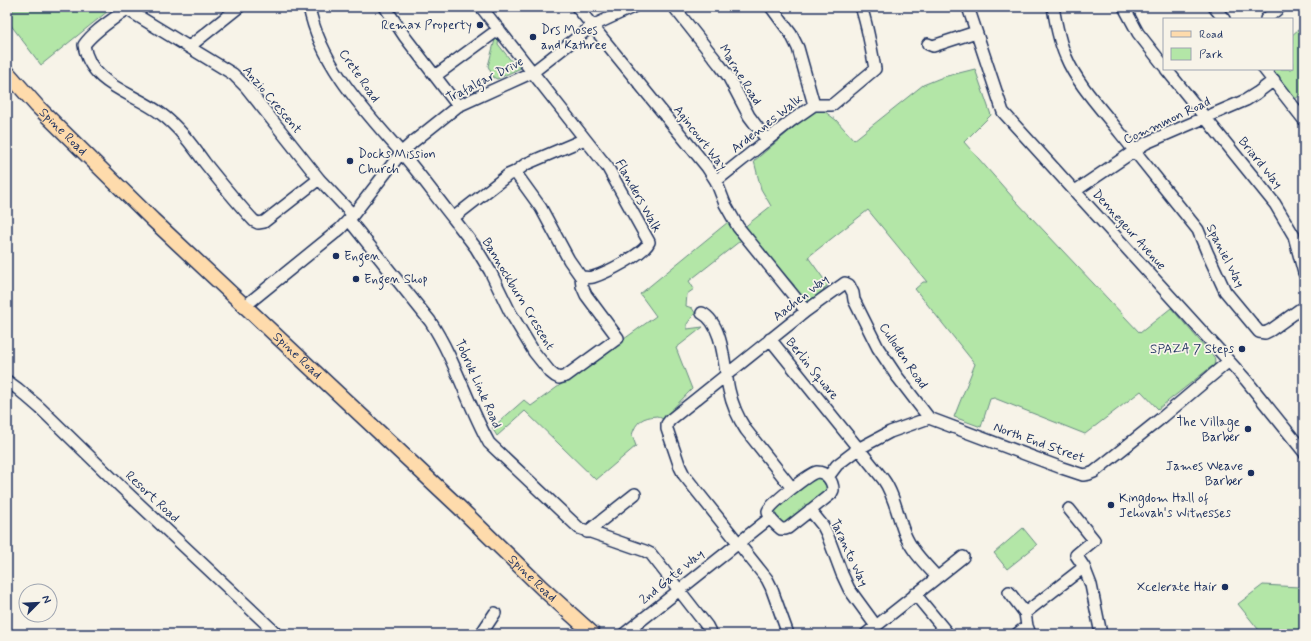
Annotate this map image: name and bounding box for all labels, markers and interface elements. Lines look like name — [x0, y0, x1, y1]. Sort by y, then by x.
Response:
place label: Remax Property — [381, 17, 472, 34]
legend — [1163, 18, 1293, 70]
marker: Remax Property — [475, 20, 485, 30]
place label: Drs Moses and Kathree — [541, 22, 607, 54]
text: Road — [1199, 27, 1223, 43]
marker: Drs Moses and Kathree — [528, 32, 538, 42]
street label: Marne Road — [715, 41, 765, 109]
street label: Crete Road — [335, 46, 383, 106]
text: Park — [1199, 47, 1223, 63]
street label: Trafalgar Drive — [443, 53, 528, 109]
street label: Anzio Crescent — [239, 63, 305, 137]
street label: Ardennes Walk — [728, 90, 807, 157]
street label: Commmon Road — [1121, 93, 1213, 149]
street label: Agincourt Way — [669, 102, 731, 174]
street label: Spine Road — [35, 104, 91, 159]
street label: Briard Way — [1234, 134, 1286, 192]
place label: Docks Mission Church — [358, 146, 436, 178]
marker: Docks Mission Church — [345, 156, 355, 166]
street label: Flanders Walk — [611, 157, 665, 236]
street label: Dennegeur Avenue — [1088, 186, 1170, 274]
street label: Spaniel Way — [1202, 221, 1248, 291]
street label: Bannockburn Crescent — [478, 235, 558, 353]
place label: Engen — [344, 248, 380, 267]
marker: Engen — [331, 251, 341, 261]
place label: Engen Shop — [364, 271, 428, 290]
street label: Aachen Way — [770, 271, 832, 325]
marker: Engen Shop — [351, 274, 361, 284]
street label: Culloden Road — [875, 320, 931, 392]
street label: Spine Road — [269, 328, 326, 383]
street label: Berlin Square — [782, 334, 842, 404]
street label: Tobruk Link Road — [451, 337, 505, 431]
place label: SPAZA 7 Steps — [1150, 341, 1234, 358]
marker: SPAZA 7 Steps — [1237, 344, 1247, 354]
place label: The Village Barber — [1177, 414, 1241, 446]
street label: North End Street — [991, 419, 1087, 467]
marker: The Village Barber — [1243, 424, 1253, 434]
place label: James Weave Barber — [1166, 458, 1244, 490]
street label: Resort Road — [121, 467, 183, 527]
marker: James Weave Barber — [1246, 468, 1256, 478]
place label: Kingdom Hall of Jehovah's Witnesses — [1119, 490, 1231, 522]
marker: Kingdom Hall of Jehovah's Witnesses — [1106, 500, 1116, 510]
street label: Taranto Way — [826, 517, 872, 589]
street label: 2nd Gate Way — [636, 546, 708, 608]
street label: Spine Road — [504, 551, 560, 606]
place label: Xcelerate Hair — [1137, 579, 1218, 596]
marker: Xcelerate Hair — [1220, 582, 1230, 592]
north arrow — [18, 583, 58, 623]
text: N — [38, 593, 54, 606]

